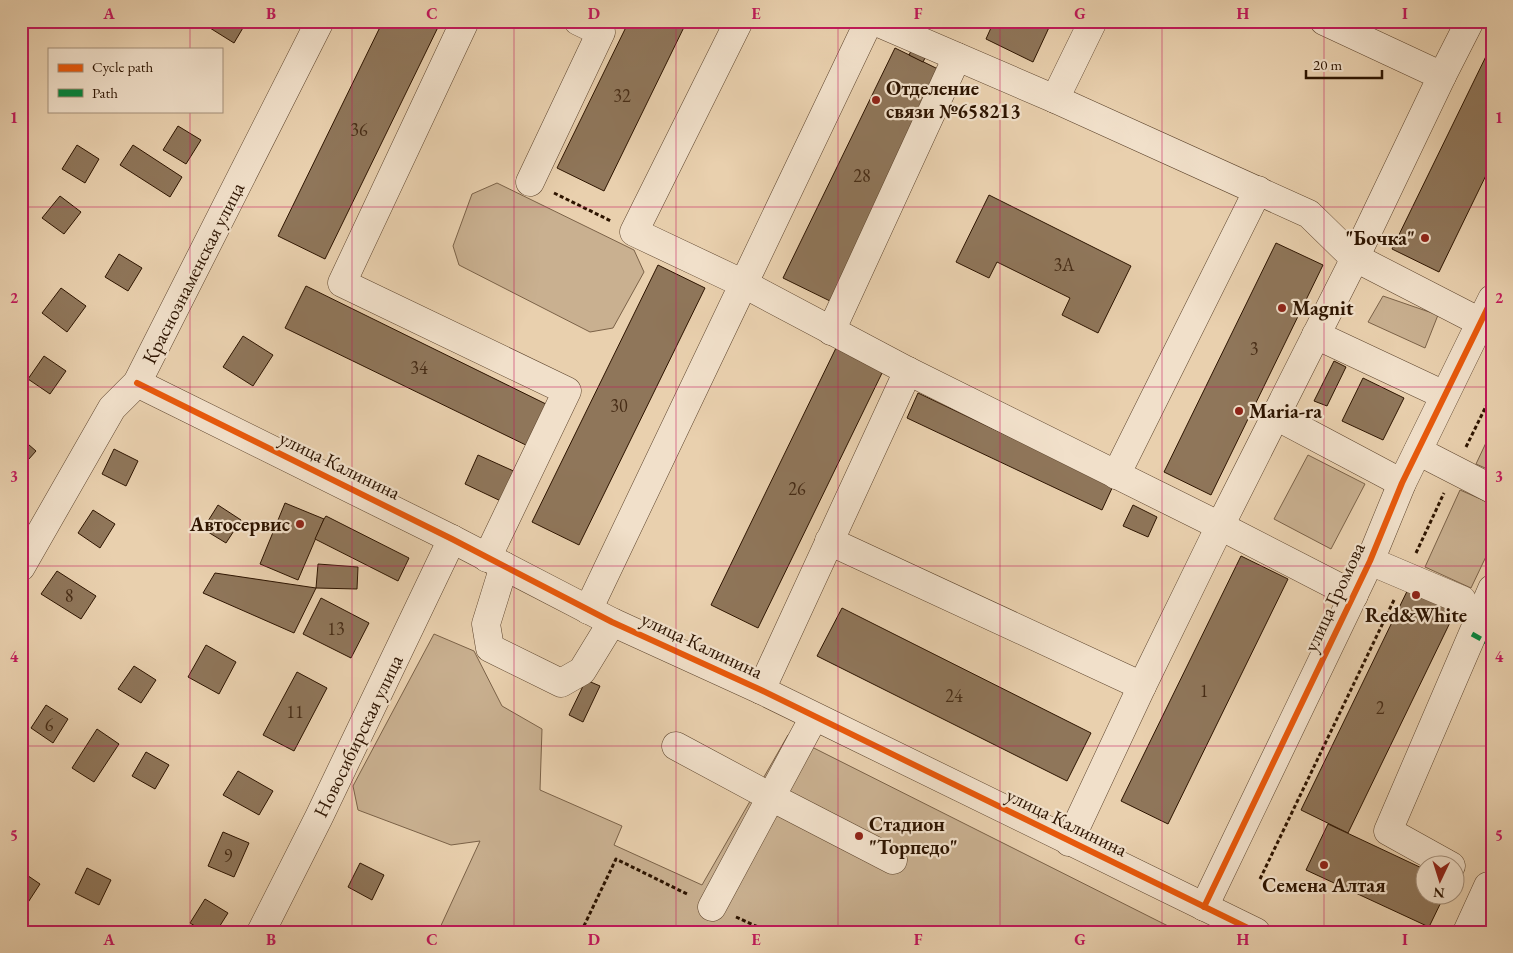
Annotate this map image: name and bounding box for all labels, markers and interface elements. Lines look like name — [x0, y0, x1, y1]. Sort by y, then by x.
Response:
text: A — [102, 3, 115, 24]
text: B — [266, 3, 276, 24]
text: C — [426, 3, 438, 24]
text: D — [588, 3, 600, 24]
text: E — [751, 3, 761, 24]
text: F — [914, 3, 923, 24]
text: G — [1074, 3, 1086, 24]
text: H — [1237, 3, 1250, 24]
text: I — [1402, 3, 1408, 24]
legend — [48, 48, 222, 112]
scale bar — [1306, 48, 1382, 80]
text: 20 m — [1313, 55, 1342, 74]
text: Cycle path — [92, 57, 154, 76]
place label: Отделение связи №658213 — [886, 75, 1021, 124]
text: Path — [92, 83, 118, 102]
house number: 32 — [613, 84, 631, 107]
marker: Отделение связи №658213 — [870, 94, 882, 106]
text: 1 — [10, 107, 18, 128]
text: 1 — [1495, 107, 1503, 128]
house number: 36 — [350, 118, 368, 141]
house number: 28 — [853, 164, 871, 187]
street label: Краснознаменская улица — [136, 178, 250, 368]
place label: "Бочка" — [1346, 225, 1415, 251]
marker: "Бочка" — [1419, 232, 1431, 244]
house number: 3А — [1053, 253, 1075, 276]
text: 2 — [10, 287, 19, 308]
text: 2 — [1495, 287, 1504, 308]
place label: Magnit — [1292, 295, 1354, 321]
marker: Magnit — [1276, 302, 1288, 314]
house number: 3 — [1250, 337, 1258, 360]
house number: 34 — [410, 356, 428, 379]
house number: 30 — [610, 394, 628, 417]
place label: Maria-ra — [1249, 398, 1322, 424]
marker: Maria-ra — [1233, 405, 1245, 417]
street label: улица Калинина — [275, 424, 405, 506]
text: 3 — [10, 466, 18, 487]
text: 3 — [1495, 466, 1503, 487]
house number: 26 — [788, 477, 806, 500]
place label: Автосервис — [189, 511, 290, 537]
marker: Автосервис — [294, 518, 306, 530]
street label: улица Громова — [1297, 538, 1371, 656]
house number: 8 — [65, 584, 73, 607]
marker: Red&White — [1410, 589, 1422, 601]
place label: Red&White — [1365, 602, 1467, 628]
street label: улица Калинина — [637, 605, 767, 685]
house number: 13 — [327, 617, 345, 640]
text: 4 — [10, 646, 19, 667]
text: 4 — [1495, 646, 1504, 667]
street label: Новосибирская улица — [307, 650, 409, 822]
house number: 1 — [1200, 679, 1208, 702]
house number: 24 — [945, 684, 963, 707]
house number: 2 — [1376, 696, 1385, 719]
house number: 11 — [286, 700, 304, 723]
house number: 6 — [45, 713, 54, 736]
street label: улица Калинина — [1002, 781, 1132, 863]
place label: Стадион "Торпедо" — [869, 811, 958, 860]
text: 5 — [10, 825, 18, 846]
text: 5 — [1495, 825, 1503, 846]
marker: Стадион "Торпедо" — [853, 830, 865, 842]
house number: 9 — [224, 844, 233, 867]
north arrow — [1416, 856, 1466, 906]
marker: Семена Алтая — [1318, 859, 1330, 871]
place label: Семена Алтая — [1262, 872, 1386, 898]
text: N — [1432, 884, 1445, 902]
text: A — [102, 929, 115, 950]
text: B — [266, 929, 276, 950]
text: C — [426, 929, 438, 950]
text: D — [588, 929, 600, 950]
text: E — [751, 929, 761, 950]
text: F — [914, 929, 923, 950]
text: G — [1074, 929, 1086, 950]
text: H — [1237, 929, 1250, 950]
text: I — [1402, 929, 1408, 950]

